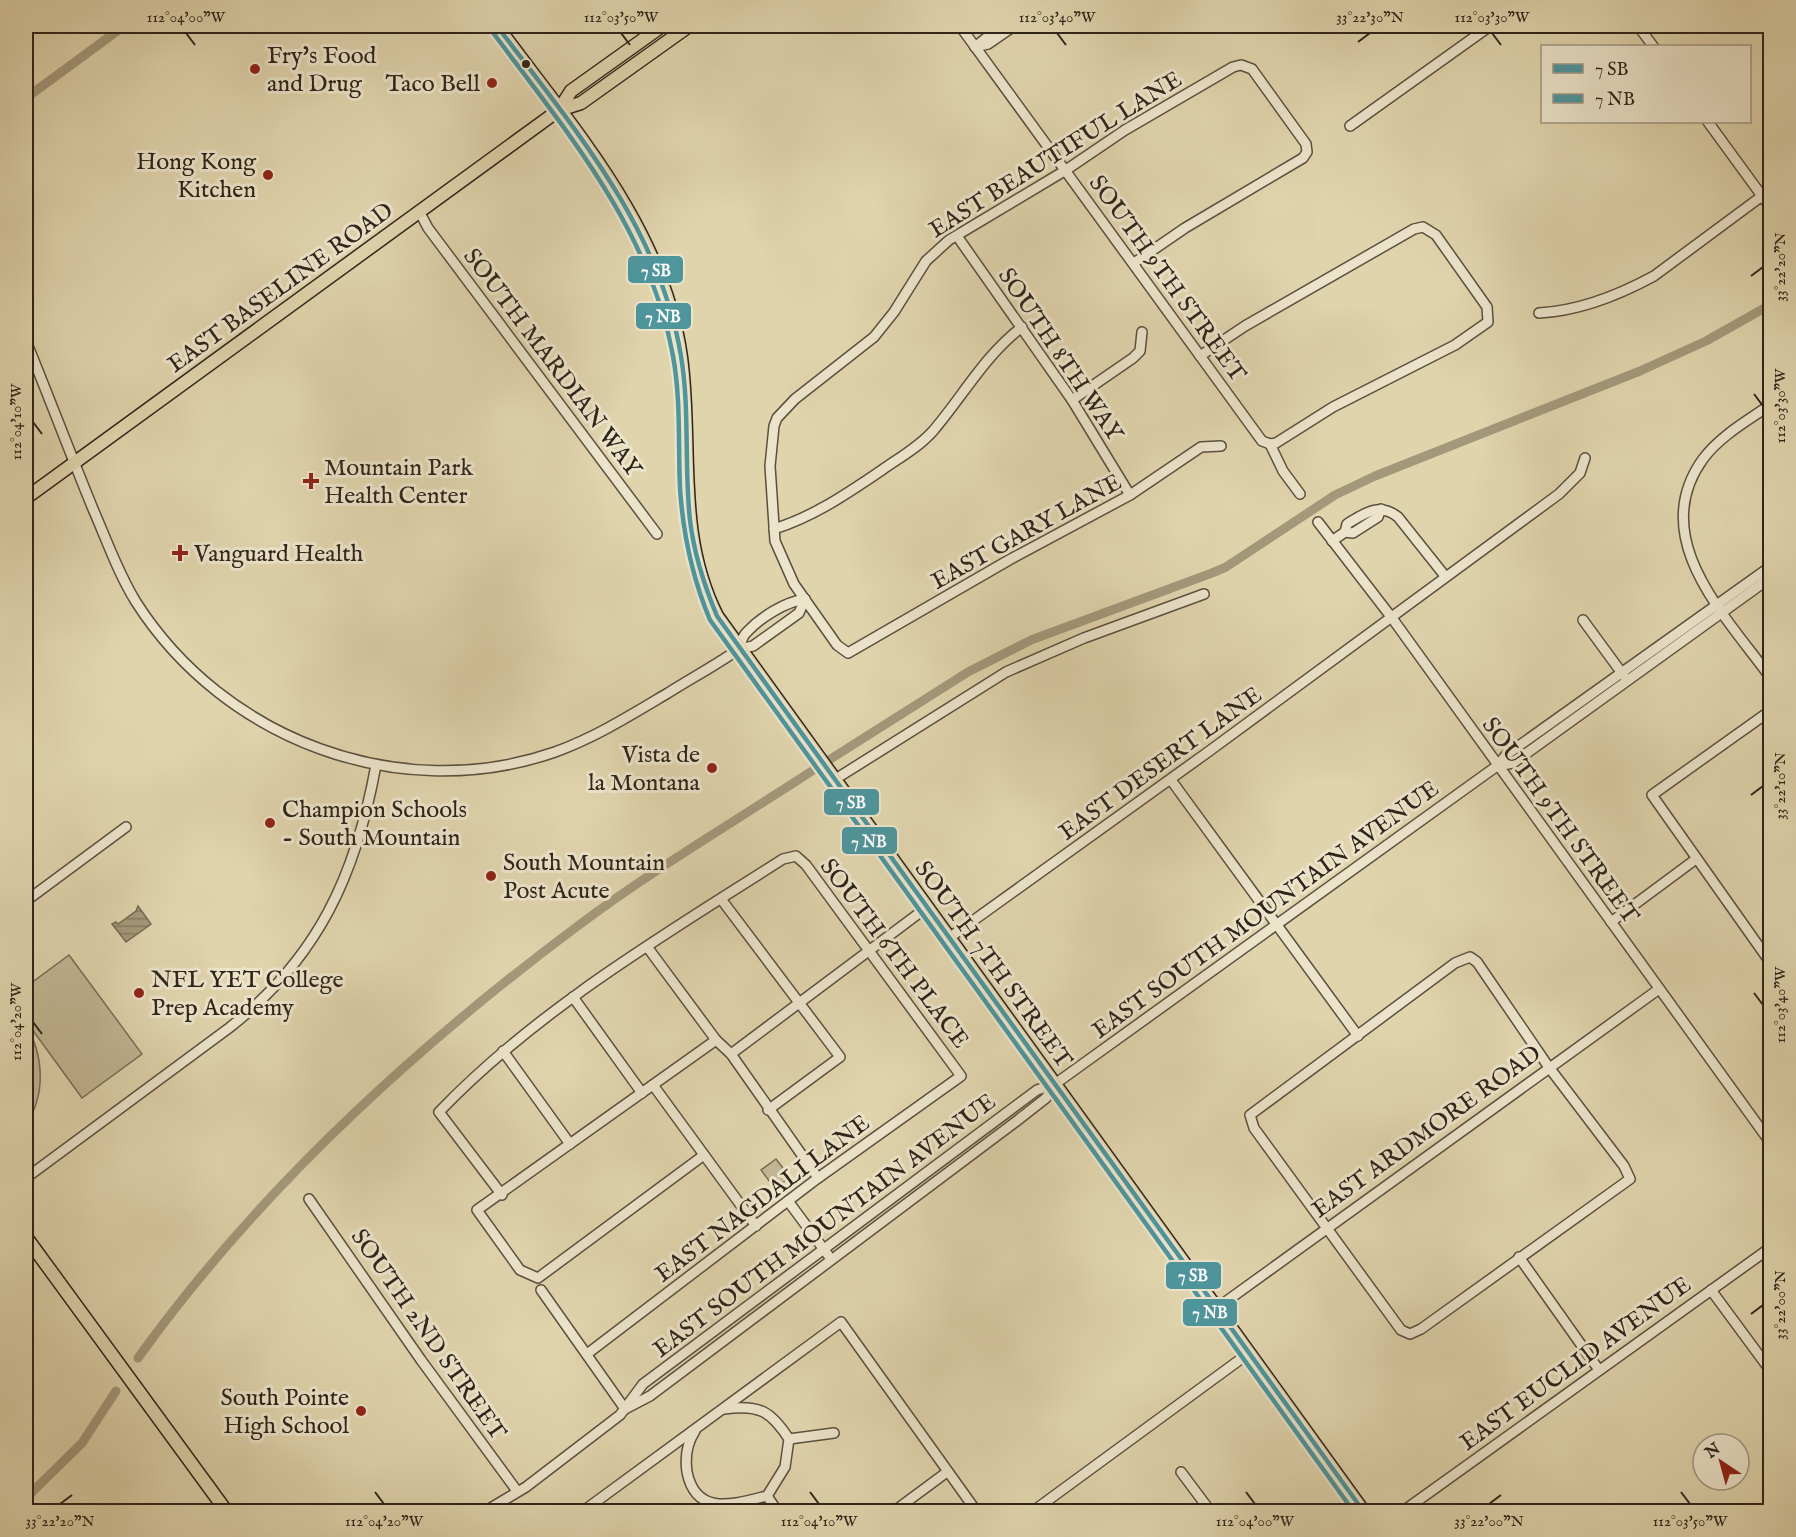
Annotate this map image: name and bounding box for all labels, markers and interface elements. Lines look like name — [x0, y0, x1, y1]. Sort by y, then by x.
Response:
text: 112°04'00"W — [147, 8, 226, 27]
text: 112°03'50"W — [584, 8, 659, 27]
text: 112°03'40"W — [1019, 8, 1096, 27]
text: 33°22'30"N — [1336, 8, 1404, 27]
text: 112°03'30"W — [1455, 8, 1530, 27]
place label: Fry's Food and Drug — [267, 41, 377, 100]
legend — [1541, 45, 1751, 123]
unlabelled marker — [520, 58, 532, 70]
text: 7 SB — [1595, 59, 1629, 82]
marker: Fry's Food and Drug — [248, 62, 262, 76]
street label: EAST BEAUTIFUL LANE — [924, 65, 1188, 246]
place label: Taco Bell — [385, 69, 480, 100]
marker: Taco Bell — [485, 76, 499, 90]
text: 7 NB — [1595, 89, 1635, 112]
place label: Hong Kong Kitchen — [136, 147, 257, 206]
marker: Hong Kong Kitchen — [261, 168, 275, 182]
street label: SOUTH 9TH STREET — [1081, 169, 1253, 389]
street label: EAST BASELINE ROAD — [162, 196, 400, 381]
text: 33°22'20"N — [1771, 232, 1790, 302]
street label: SOUTH MARDIAN WAY — [456, 242, 649, 485]
line badge: 7 SB — [627, 255, 684, 284]
text: 7 SB — [641, 262, 671, 282]
street label: SOUTH 8TH WAY — [990, 262, 1130, 449]
line badge: 7 NB — [635, 302, 692, 330]
text: 7 NB — [645, 308, 681, 328]
text: 112°03'30"W — [1771, 368, 1790, 443]
text: 112°04'10"W — [7, 383, 26, 460]
place label: Mountain Park Health Center — [324, 453, 473, 512]
street label: EAST GARY LANE — [926, 467, 1127, 598]
marker: Mountain Park Health Center — [302, 472, 320, 490]
place label: Vanguard Health — [193, 539, 363, 570]
marker: Vanguard Health — [171, 544, 189, 562]
street label: EAST DESERT LANE — [1053, 680, 1269, 848]
street label: SOUTH 9TH STREET — [1474, 711, 1646, 931]
place label: Vista de la Montana — [588, 740, 701, 799]
text: 33°22'10"N — [1771, 752, 1790, 820]
marker: Vista de la Montana — [705, 761, 719, 775]
street label: EAST SOUTH MOUNTAIN AVENUE — [1086, 774, 1445, 1047]
line badge: 7 SB — [823, 788, 880, 816]
text: 7 SB — [836, 794, 866, 814]
place label: Champion Schools - South Mountain — [282, 795, 467, 854]
marker: Champion Schools - South Mountain — [263, 816, 277, 830]
line badge: 7 NB — [841, 826, 898, 855]
text: 7 NB — [851, 833, 887, 853]
place label: South Mountain Post Acute — [503, 848, 665, 907]
street label: SOUTH 6TH PLACE — [812, 853, 975, 1055]
street label: SOUTH 7TH STREET — [907, 855, 1079, 1075]
marker: South Mountain Post Acute — [484, 869, 498, 883]
place label: NFL YET College Prep Academy — [151, 965, 344, 1024]
text: 112°03'40"W — [1771, 966, 1790, 1043]
text: 112°04'20"W — [7, 982, 26, 1061]
marker: NFL YET College Prep Academy — [132, 986, 146, 1000]
street label: EAST ARDMORE ROAD — [1306, 1039, 1548, 1226]
street label: EAST SOUTH MOUNTAIN AVENUE — [647, 1087, 1002, 1365]
street label: EAST NAGDALI LANE — [649, 1108, 877, 1290]
street label: SOUTH 2ND STREET — [343, 1223, 513, 1447]
line badge: 7 SB — [1165, 1261, 1222, 1290]
text: 7 SB — [1178, 1267, 1208, 1287]
street label: EAST EUCLID AVENUE — [1454, 1270, 1698, 1459]
text: 33°22'00"N — [1771, 1270, 1790, 1340]
line badge: 7 NB — [1182, 1298, 1238, 1327]
text: 7 NB — [1192, 1304, 1228, 1324]
place label: South Pointe High School — [221, 1383, 349, 1442]
marker: South Pointe High School — [354, 1404, 368, 1418]
north arrow — [1691, 1432, 1751, 1492]
text: N — [1701, 1439, 1725, 1464]
text: 33°22'20"N — [25, 1512, 95, 1531]
text: 112°04'20"W — [345, 1512, 424, 1531]
text: 112°04'10"W — [781, 1512, 858, 1531]
text: 112°04'00"W — [1216, 1512, 1295, 1531]
text: 33°22'00"N — [1454, 1512, 1524, 1531]
text: 112°03'50"W — [1653, 1512, 1728, 1531]

